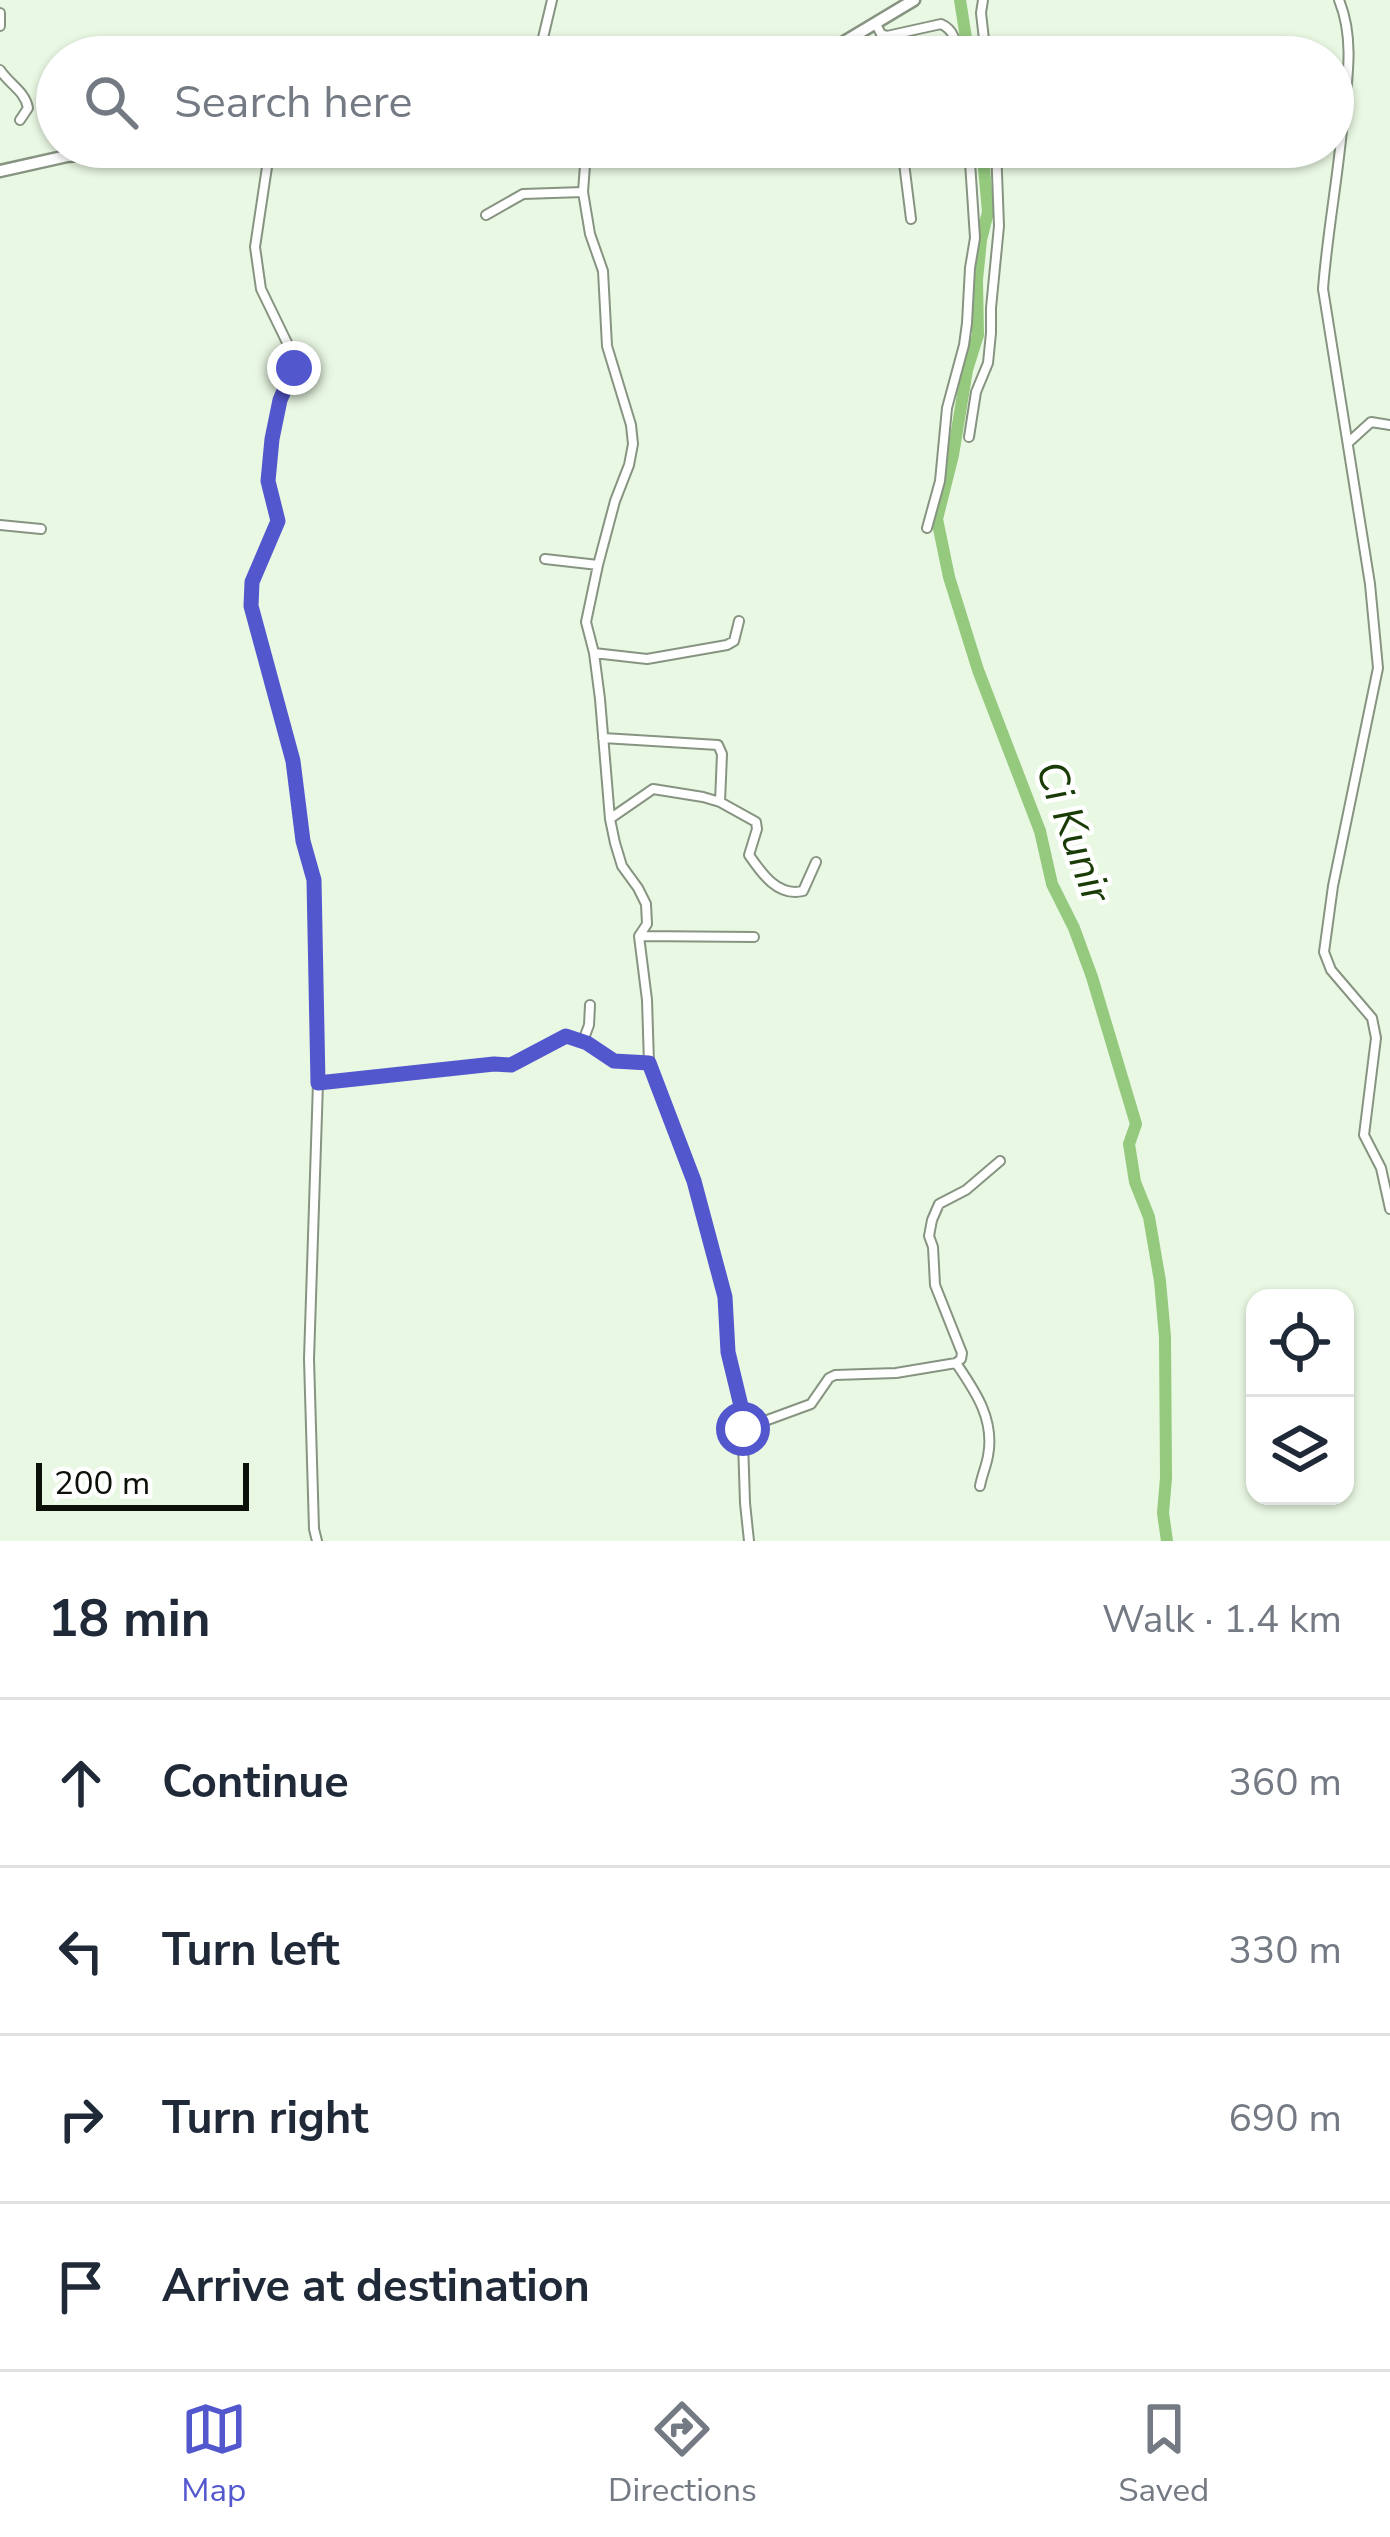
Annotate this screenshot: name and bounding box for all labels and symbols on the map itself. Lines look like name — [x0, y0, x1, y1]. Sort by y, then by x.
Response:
route end — [267, 341, 321, 395]
water label: Ci Kunir — [1021, 753, 1125, 912]
route start — [716, 1402, 770, 1456]
scale bar — [36, 1457, 249, 1510]

